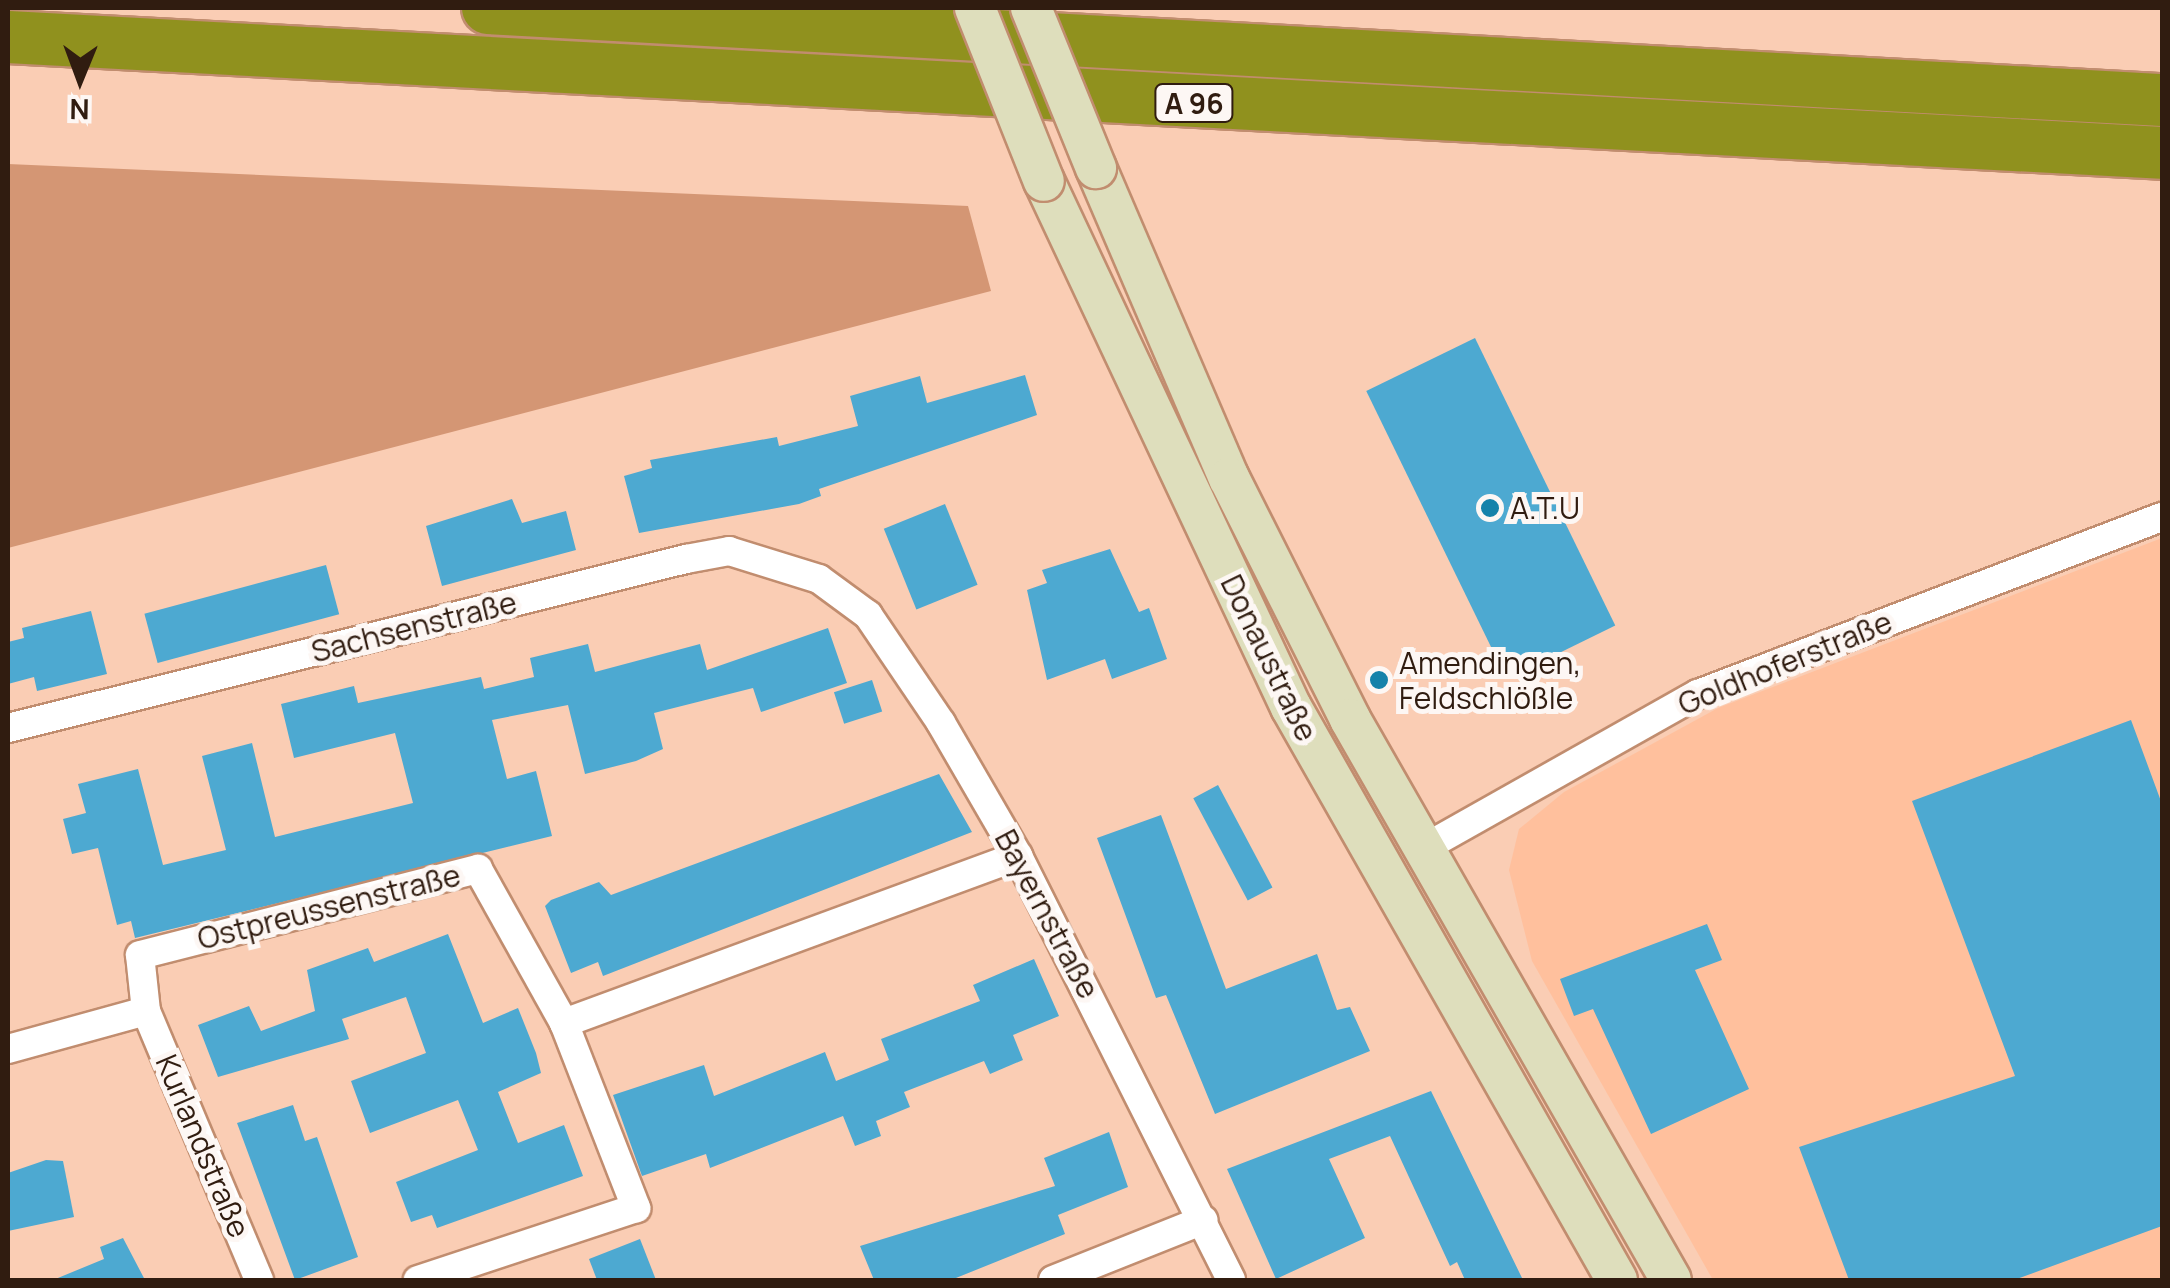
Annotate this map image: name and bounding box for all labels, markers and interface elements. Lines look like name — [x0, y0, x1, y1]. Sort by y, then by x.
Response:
north arrow — [30, 30, 130, 130]
road number: A 96 — [1154, 80, 1234, 126]
text: N — [69, 91, 90, 129]
place label: A.T.U — [1510, 490, 1580, 526]
marker: A.T.U — [1479, 497, 1501, 519]
street label: Donaustraße — [1213, 569, 1325, 747]
street label: Sachsenstraße — [308, 584, 520, 670]
street label: Goldhoferstraße — [1673, 604, 1897, 722]
place label: Amendingen, Feldschlößle — [1399, 645, 1581, 716]
marker: Amendingen, Feldschlößle — [1368, 669, 1390, 691]
street label: Bayernstraße — [988, 824, 1106, 1004]
street label: Ostpreussenstraße — [194, 857, 464, 957]
street label: Kurlandstraße — [148, 1049, 258, 1243]

